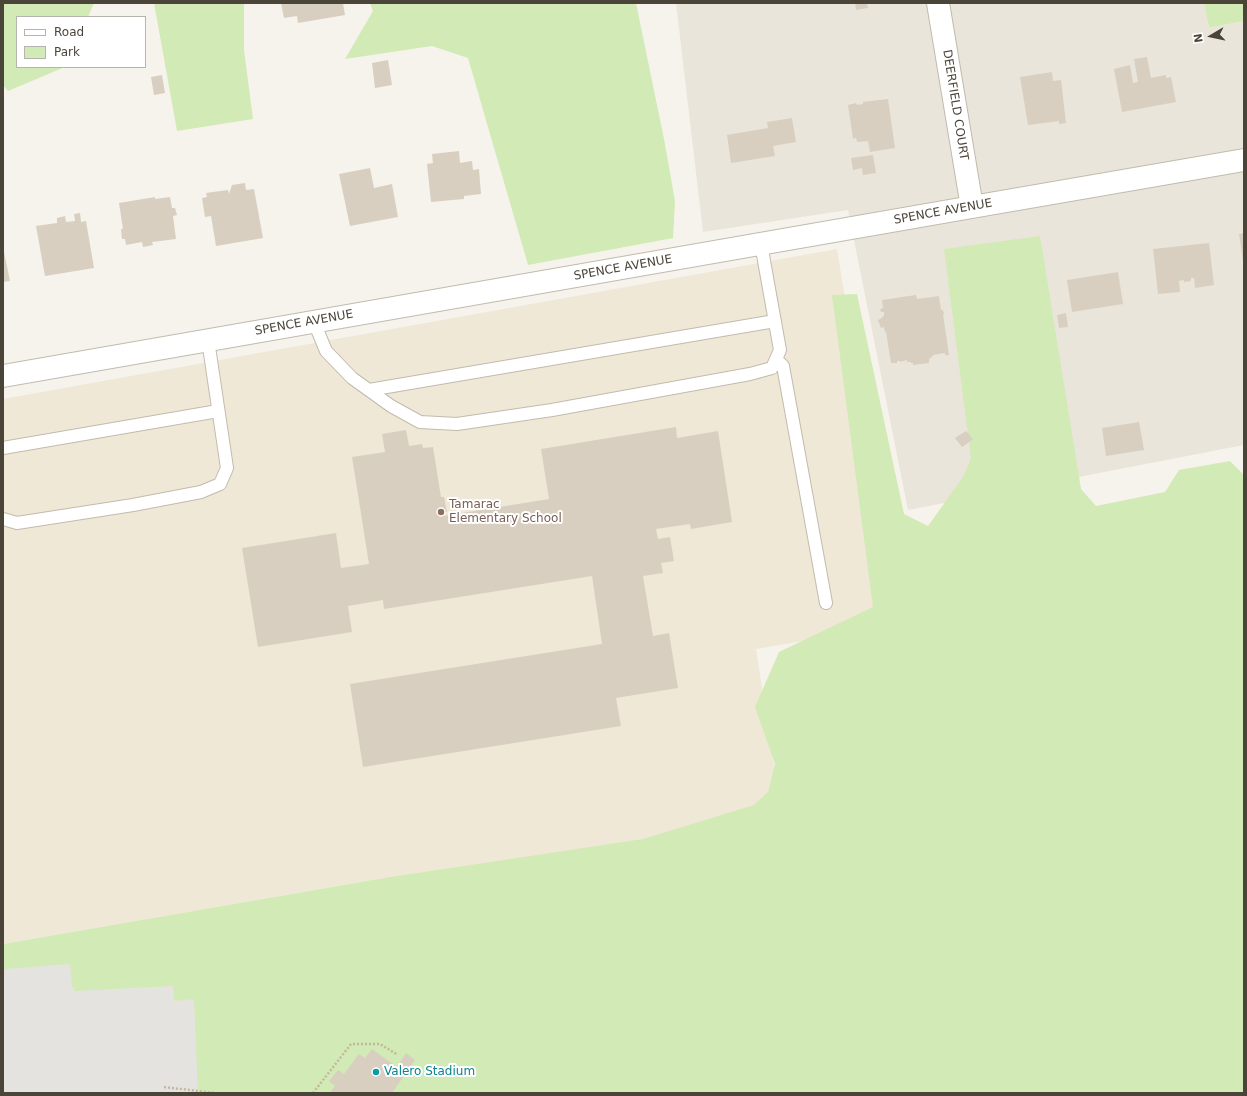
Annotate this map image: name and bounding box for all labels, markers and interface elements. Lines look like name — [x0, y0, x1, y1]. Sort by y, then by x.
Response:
legend — [16, 16, 146, 68]
north arrow — [1191, 16, 1231, 56]
text: Road — [54, 25, 84, 39]
text: N — [1192, 32, 1206, 44]
text: Park — [54, 45, 80, 59]
street label: DEERFIELD COURT — [939, 49, 971, 161]
street label: SPENCE AVENUE — [893, 196, 993, 228]
street label: SPENCE AVENUE — [573, 252, 673, 284]
street label: SPENCE AVENUE — [254, 307, 354, 339]
place label: Tamarac Elementary School — [449, 498, 562, 526]
marker: Tamarac Elementary School — [436, 507, 446, 517]
place label: Valero Stadium — [384, 1065, 475, 1079]
marker: Valero Stadium — [371, 1067, 381, 1077]

